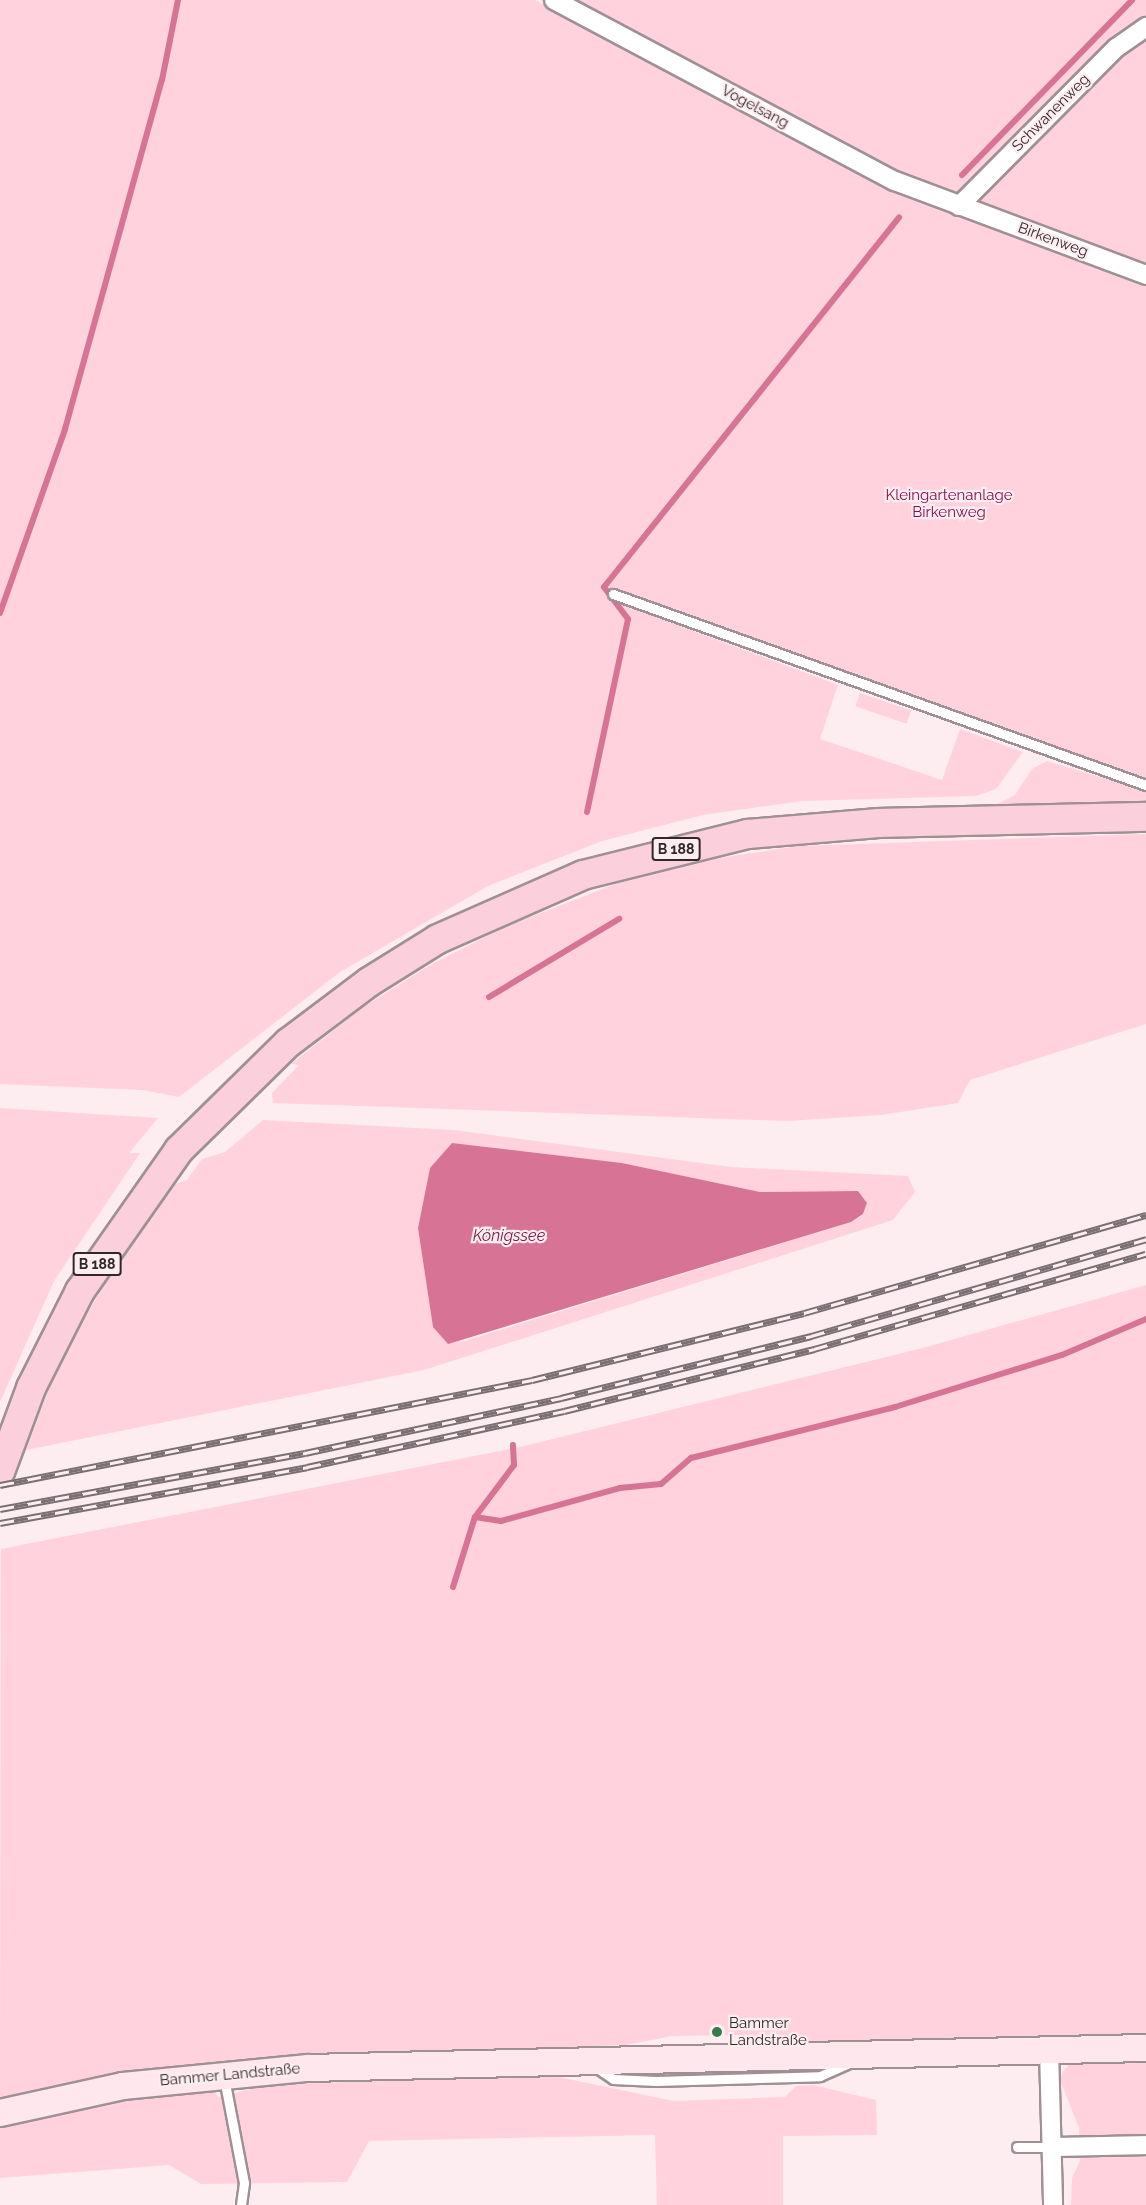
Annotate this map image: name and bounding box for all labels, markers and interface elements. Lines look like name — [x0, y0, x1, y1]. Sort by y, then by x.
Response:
street label: Schwanenweg — [1008, 70, 1094, 156]
street label: Vogelsang — [718, 82, 792, 132]
street label: Birkenweg — [1015, 219, 1091, 261]
park label: Kleingartenanlage Birkenweg — [886, 486, 1012, 521]
road number: B 188 — [650, 838, 702, 860]
water label: Königssee — [473, 1226, 545, 1246]
road number: B 188 — [72, 1253, 122, 1275]
place label: Bammer Landstraße — [729, 2014, 807, 2049]
marker: Bammer Landstraße — [710, 2025, 724, 2039]
street label: Bammer Landstraße — [159, 2060, 301, 2090]

